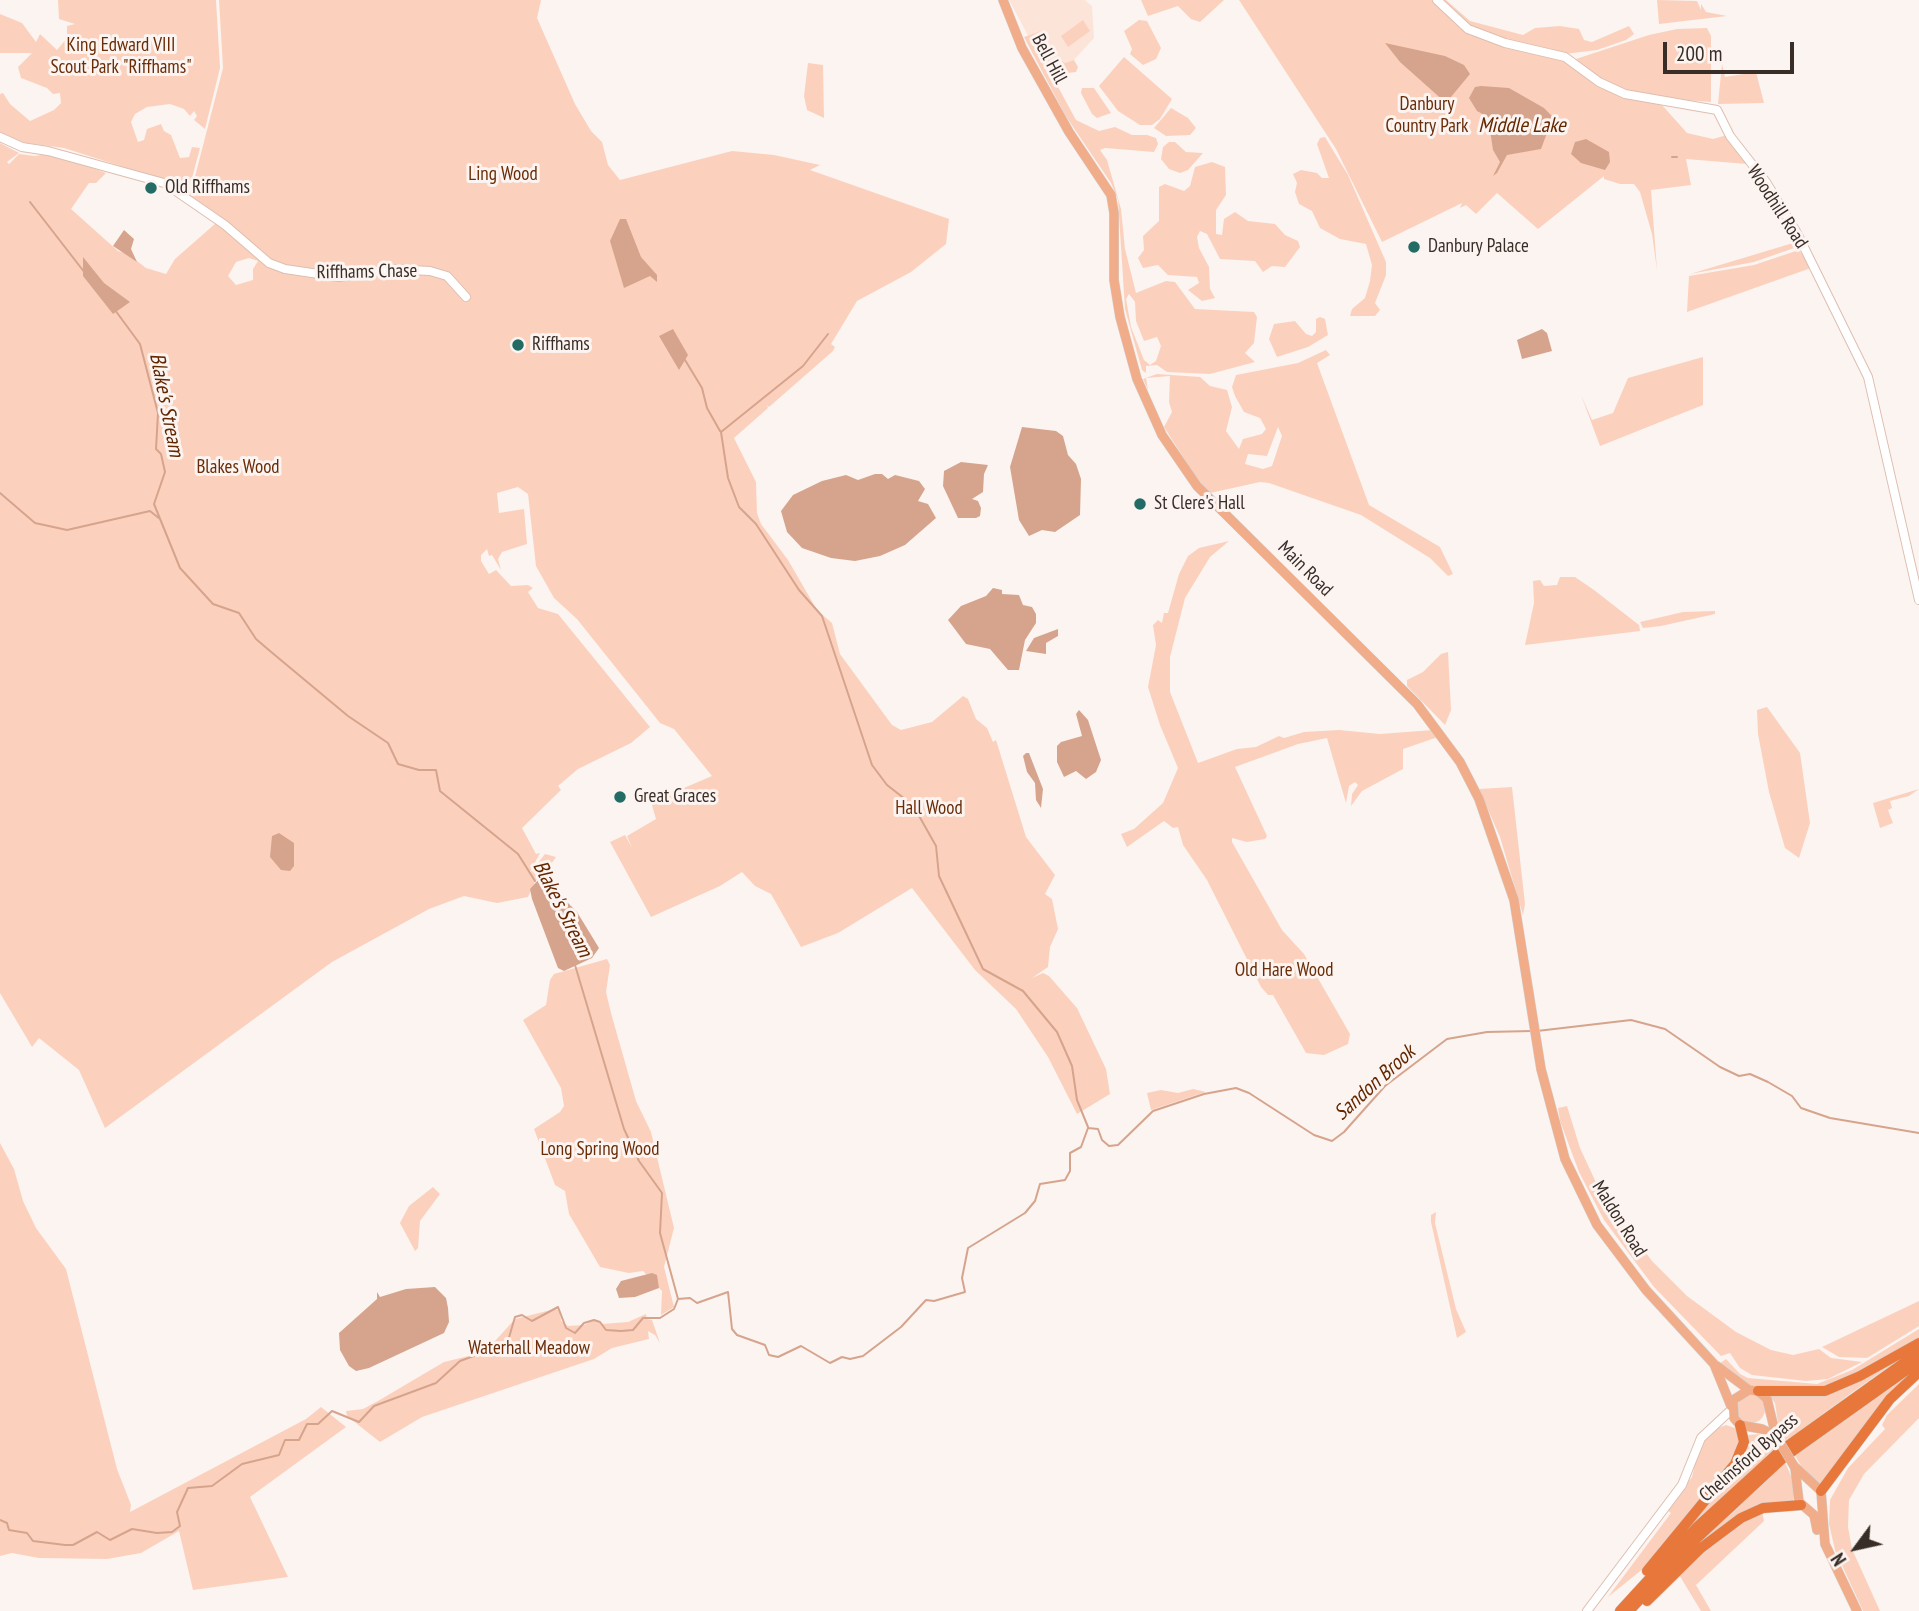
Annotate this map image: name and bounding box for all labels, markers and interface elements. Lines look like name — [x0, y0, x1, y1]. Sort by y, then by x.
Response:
scale bar — [1667, 28, 1798, 72]
street label: Bell Hill — [1027, 30, 1071, 88]
park label: King Edward VIII Scout Park "Riffhams" — [50, 35, 192, 79]
text: 200 m — [1676, 40, 1722, 67]
park label: Danbury Country Park — [1386, 94, 1468, 138]
water label: Middle Lake — [1478, 113, 1566, 139]
street label: Woodhill Road — [1742, 161, 1812, 253]
park label: Ling Wood — [468, 164, 538, 186]
place label: Old Riffhams — [165, 177, 250, 199]
marker: Old Riffhams — [143, 180, 159, 196]
place label: Danbury Palace — [1428, 236, 1529, 258]
marker: Danbury Palace — [1406, 239, 1422, 255]
street label: Riffhams Chase — [316, 260, 418, 284]
place label: Riffhams — [532, 334, 590, 356]
marker: Riffhams — [510, 337, 526, 353]
water label: Blake's Stream — [144, 351, 188, 459]
park label: Blakes Wood — [196, 457, 280, 479]
place label: St Clere's Hall — [1154, 493, 1245, 515]
marker: St Clere's Hall — [1132, 496, 1148, 512]
street label: Main Road — [1273, 537, 1337, 601]
place label: Great Graces — [634, 786, 716, 808]
marker: Great Graces — [612, 789, 628, 805]
park label: Hall Wood — [895, 798, 963, 820]
water label: Blake's Stream — [527, 856, 597, 962]
park label: Old Hare Wood — [1235, 960, 1333, 982]
water label: Sandon Brook — [1329, 1040, 1421, 1126]
park label: Long Spring Wood — [541, 1139, 659, 1161]
street label: Maldon Road — [1587, 1177, 1651, 1261]
park label: Waterhall Meadow — [468, 1338, 590, 1360]
street label: Chelmsford Bypass — [1695, 1409, 1803, 1507]
north arrow — [1821, 1513, 1891, 1583]
text: N — [1826, 1549, 1851, 1570]

